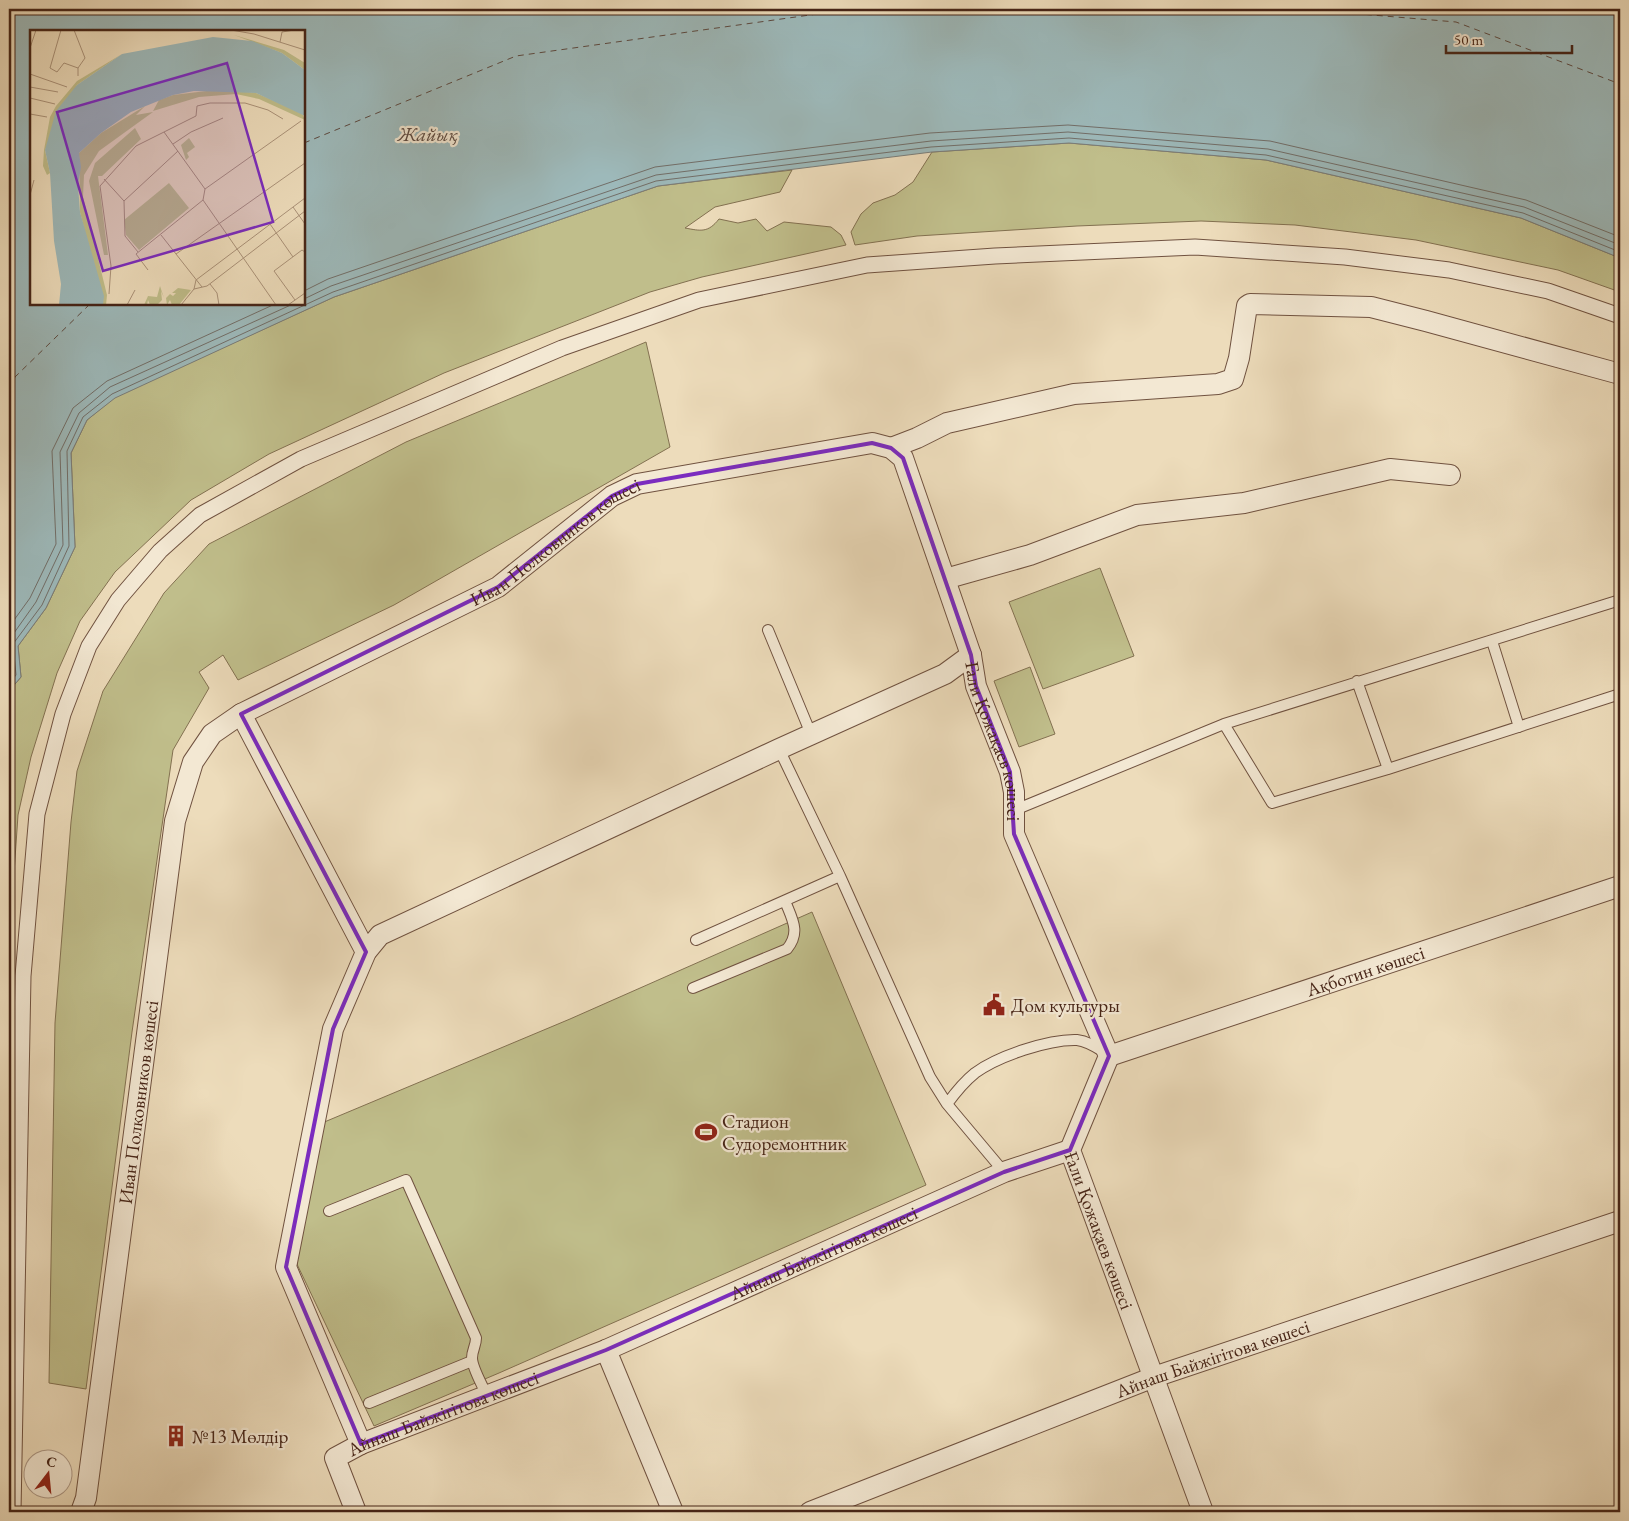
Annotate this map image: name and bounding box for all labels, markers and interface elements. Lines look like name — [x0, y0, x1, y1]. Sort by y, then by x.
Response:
scale bar — [1446, 22, 1573, 54]
inset map — [30, 30, 305, 305]
text: 50 m — [1454, 30, 1483, 49]
water label: Жайық — [396, 121, 458, 147]
street label: Иван Полковников көшесі — [466, 472, 645, 612]
street label: Ғали Қожақаев көшесі — [959, 660, 1026, 821]
street label: Ақботин көшесі — [1302, 940, 1428, 1003]
public building icon: Дом культуры — [981, 992, 1007, 1018]
place label: Дом культуры — [1011, 993, 1120, 1018]
street label: Иван Полковников көшесі — [113, 999, 164, 1206]
place label: Стадион Судоремонтник — [722, 1109, 847, 1156]
sports icon: Стадион Судоремонтник — [693, 1119, 719, 1145]
street label: Ғали Қожақаев көшесі — [1059, 1148, 1140, 1313]
street label: Айнаш Байжігітова көшесі — [725, 1200, 922, 1307]
street label: Айнаш Байжігітова көшесі — [1111, 1314, 1313, 1404]
street label: Айнаш Байжігітова көшесі — [342, 1365, 543, 1463]
building icon: №13 Мөлдiр — [163, 1423, 189, 1449]
place label: №13 Мөлдiр — [192, 1424, 289, 1449]
north arrow — [22, 1448, 72, 1498]
text: С — [44, 1451, 59, 1472]

